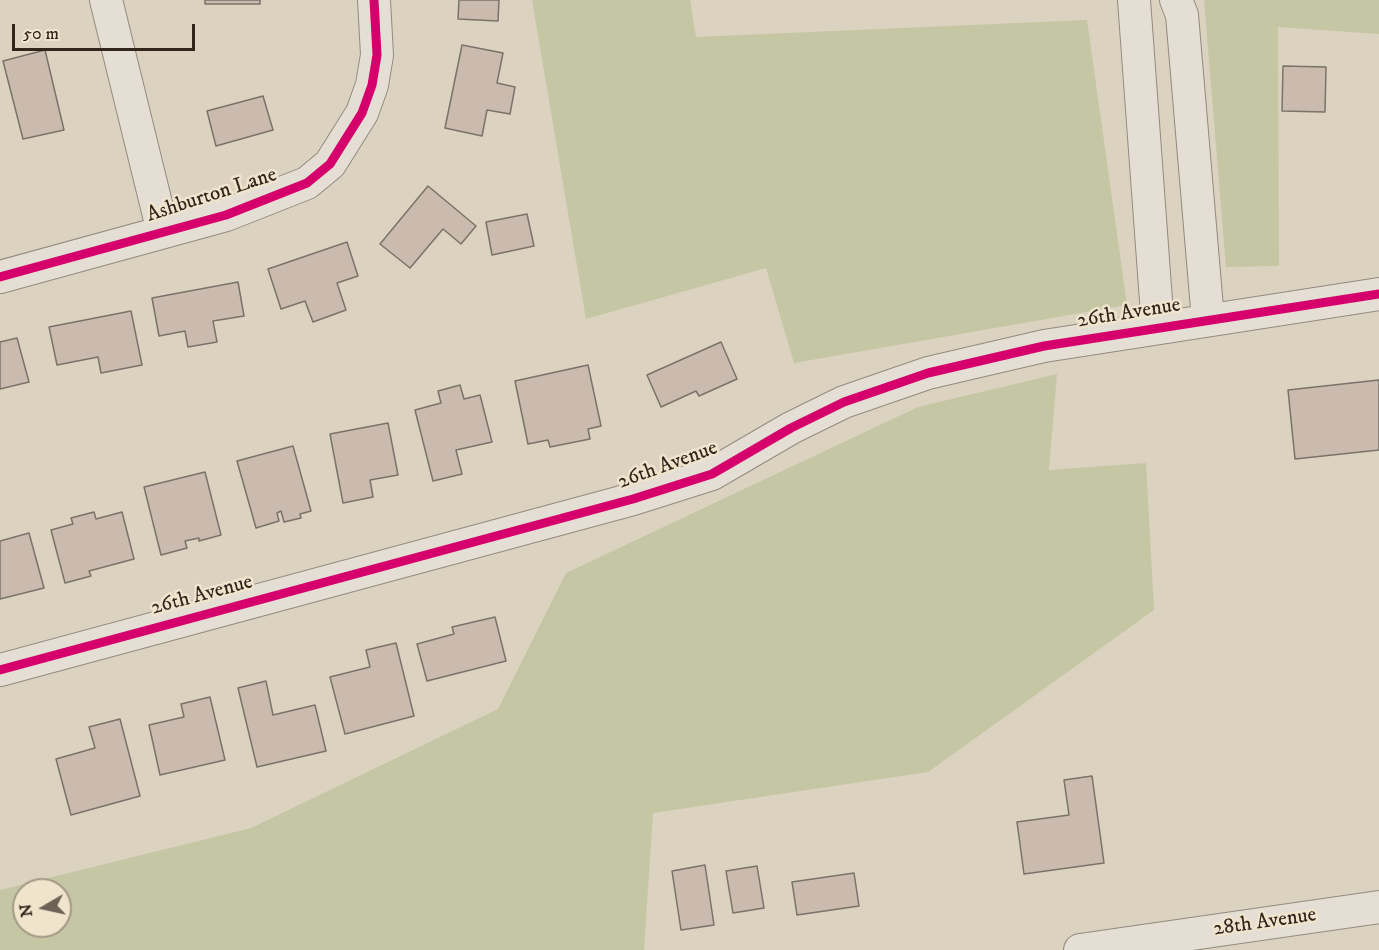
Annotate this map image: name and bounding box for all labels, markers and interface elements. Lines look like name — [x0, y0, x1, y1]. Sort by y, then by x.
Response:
scale bar — [15, 12, 198, 50]
text: 50 m — [23, 23, 59, 45]
street label: Ashburton Lane — [144, 163, 280, 229]
street label: 26th Avenue — [1076, 293, 1182, 335]
street label: 26th Avenue — [615, 436, 721, 496]
street label: 26th Avenue — [148, 570, 256, 622]
north arrow — [12, 878, 72, 938]
text: N — [15, 902, 37, 919]
street label: 28th Avenue — [1212, 903, 1318, 943]

